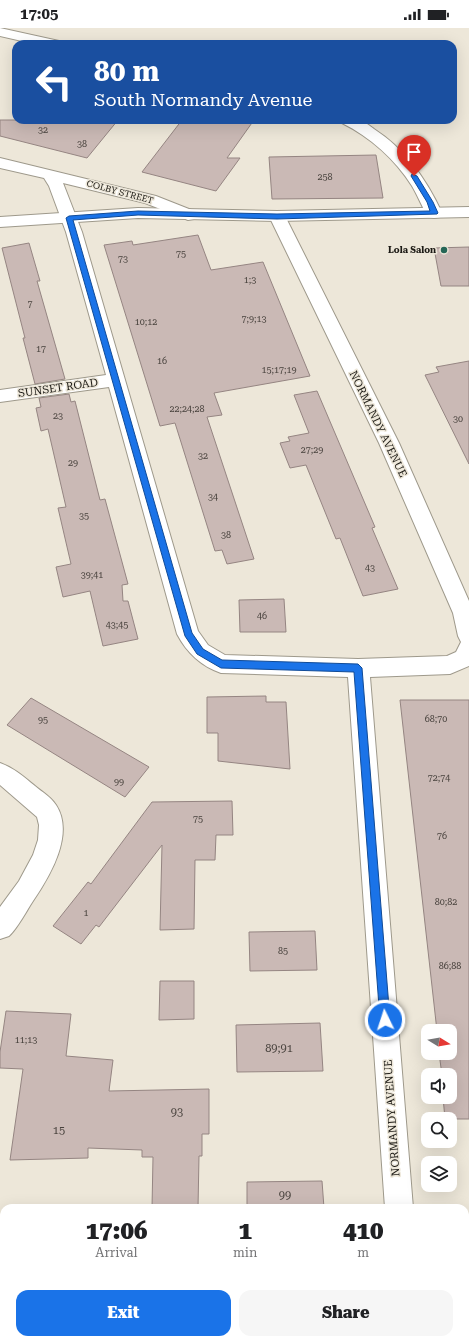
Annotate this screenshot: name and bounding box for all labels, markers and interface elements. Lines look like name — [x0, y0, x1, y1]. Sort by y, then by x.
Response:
text: 17:05 — [20, 5, 58, 23]
text: 80 m — [94, 55, 159, 88]
icon: left — [28, 56, 80, 108]
text: South Normandy Avenue — [94, 89, 312, 110]
house number: 32 — [38, 125, 48, 135]
pin — [397, 135, 431, 176]
house number: 38 — [77, 139, 87, 149]
icon: arrive — [403, 141, 425, 163]
house number: 258 — [317, 172, 333, 182]
street label: COLBY STREET — [86, 178, 154, 206]
place label: Lola Salon — [388, 245, 436, 255]
marker: Lola Salon — [439, 245, 449, 255]
house number: 75 — [176, 249, 186, 259]
house number: 73 — [118, 254, 128, 264]
house number: 1;3 — [244, 275, 256, 285]
house number: 7 — [27, 299, 33, 309]
house number: 7;9;13 — [241, 314, 267, 324]
house number: 10;12 — [135, 317, 157, 327]
house number: 17 — [36, 344, 46, 354]
house number: 16 — [157, 356, 167, 366]
house number: 15;17;19 — [261, 365, 297, 375]
street label: NORMANDY AVENUE — [346, 369, 410, 479]
street label: SUNSET ROAD — [17, 376, 99, 400]
house number: 22;24;28 — [169, 404, 205, 414]
house number: 23 — [53, 411, 63, 421]
house number: 30 — [453, 414, 463, 424]
house number: 27;29 — [301, 445, 323, 455]
house number: 32 — [198, 451, 208, 461]
house number: 29 — [68, 458, 78, 468]
house number: 34 — [208, 492, 218, 502]
house number: 35 — [79, 511, 89, 521]
house number: 38 — [221, 530, 231, 540]
house number: 43 — [365, 563, 375, 573]
house number: 39;41 — [81, 570, 103, 580]
house number: 46 — [257, 611, 267, 621]
house number: 43;45 — [106, 620, 128, 630]
house number: 68;70 — [425, 714, 447, 724]
house number: 95 — [38, 715, 48, 725]
house number: 72;74 — [428, 773, 450, 783]
house number: 99 — [114, 777, 124, 787]
house number: 75 — [193, 814, 203, 824]
house number: 76 — [437, 831, 447, 841]
house number: 80;82 — [435, 897, 457, 907]
house number: 1 — [83, 908, 89, 918]
house number: 85 — [278, 946, 288, 956]
house number: 86;88 — [439, 961, 461, 971]
position arrow — [364, 999, 406, 1041]
north arrow — [421, 1024, 457, 1060]
map controls — [421, 1024, 457, 1192]
house number: 11;13 — [15, 1035, 37, 1045]
house number: 89;91 — [265, 1042, 293, 1055]
street label: NORMANDY AVENUE — [381, 1059, 403, 1177]
button: sound — [421, 1068, 457, 1104]
house number: 93 — [171, 1106, 183, 1119]
button: search — [421, 1112, 457, 1148]
house number: 15 — [53, 1124, 65, 1137]
button: layers — [421, 1156, 457, 1192]
house number: 99 — [279, 1189, 291, 1202]
text: 17:06 — [86, 1217, 147, 1245]
text: 1 — [238, 1217, 252, 1245]
text: 410 — [343, 1217, 383, 1245]
text: Arrival — [95, 1245, 138, 1260]
text: min — [233, 1245, 257, 1260]
text: m — [357, 1245, 369, 1260]
button: Exit — [16, 1290, 231, 1336]
button: Share — [239, 1290, 453, 1336]

